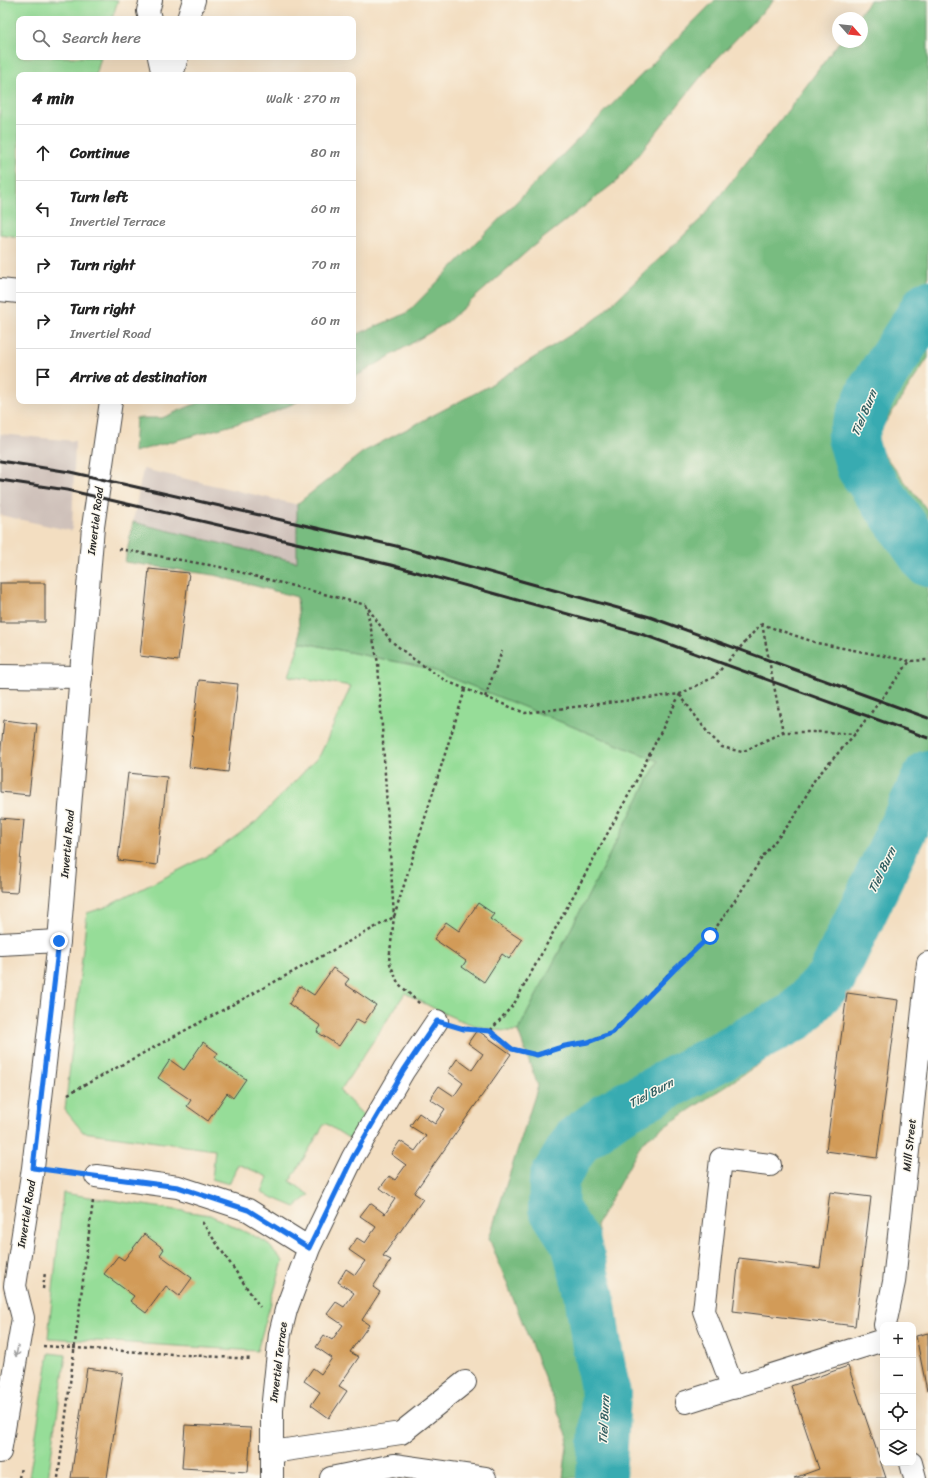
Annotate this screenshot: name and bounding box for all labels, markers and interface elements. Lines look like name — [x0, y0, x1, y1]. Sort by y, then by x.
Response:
north arrow — [832, 12, 868, 48]
search box — [16, 16, 356, 60]
text: Search here — [62, 25, 141, 51]
icon: search — [30, 27, 52, 49]
text: 4 min — [32, 83, 74, 113]
text: Walk · 270 m — [266, 87, 340, 110]
text: Continue — [70, 140, 130, 166]
text: 80 m — [311, 141, 340, 164]
icon: ahead — [32, 142, 54, 164]
text: Turn left — [70, 184, 128, 210]
text: 60 m — [311, 197, 340, 220]
icon: left — [32, 198, 54, 220]
text: Invertiel Terrace — [70, 210, 166, 233]
text: Turn right — [70, 252, 135, 278]
text: 70 m — [311, 253, 340, 276]
icon: right — [32, 254, 54, 276]
text: Turn right — [70, 296, 135, 322]
text: 60 m — [311, 309, 340, 332]
icon: right — [32, 310, 54, 332]
text: Invertiel Road — [70, 322, 151, 345]
text: Arrive at destination — [70, 364, 207, 390]
icon: arrive — [32, 366, 54, 388]
water label: Tiel Burn — [844, 385, 884, 440]
street label: Invertiel Road — [82, 485, 109, 557]
street label: Invertiel Road — [55, 808, 80, 880]
water label: Tiel Burn — [862, 842, 903, 897]
route start — [701, 927, 719, 945]
route end — [50, 932, 68, 950]
water label: Tiel Burn — [625, 1071, 679, 1114]
street label: Mill Street — [897, 1117, 922, 1172]
street label: Invertiel Road — [12, 1178, 41, 1250]
street label: Invertiel Terrace — [264, 1320, 293, 1404]
map controls — [880, 1322, 916, 1466]
button: + — [880, 1322, 916, 1358]
one-way arrow — [13, 1344, 21, 1357]
button: − — [880, 1358, 916, 1394]
water label: Tiel Burn — [592, 1394, 616, 1445]
button: locate — [880, 1394, 916, 1430]
button: layers — [880, 1430, 916, 1466]

